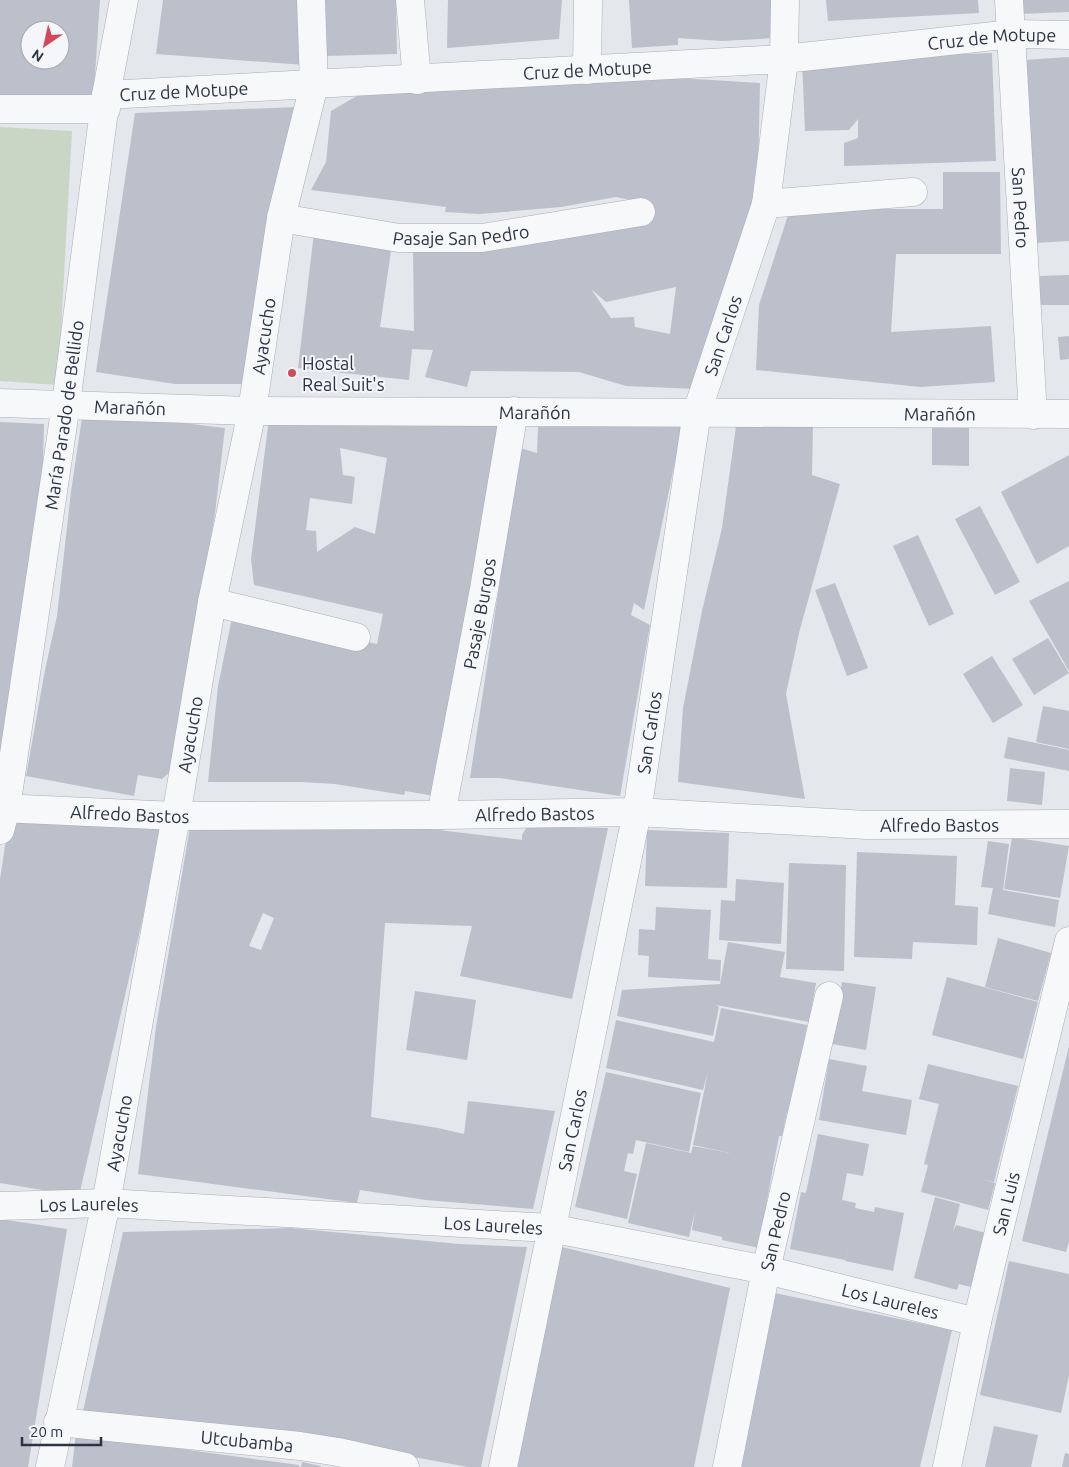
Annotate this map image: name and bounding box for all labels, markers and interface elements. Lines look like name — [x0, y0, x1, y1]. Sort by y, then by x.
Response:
north arrow — [20, 20, 70, 70]
street label: Cruz de Motupe — [927, 24, 1056, 53]
text: N — [29, 46, 47, 65]
street label: Cruz de Motupe — [522, 56, 652, 83]
street label: Cruz de Motupe — [119, 77, 249, 104]
street label: San Pedro — [1009, 166, 1033, 249]
street label: Pasaje San Pedro — [391, 220, 531, 249]
street label: San Carlos — [700, 292, 745, 378]
street label: Ayacucho — [248, 296, 279, 376]
street label: María Parado de Bellido — [40, 319, 87, 511]
place label: Hostal Real Suit's — [302, 353, 385, 394]
marker: Hostal Real Suit's — [286, 367, 298, 379]
street label: Marañón — [94, 396, 166, 418]
street label: Marañón — [499, 402, 571, 422]
street label: Marañón — [904, 403, 976, 424]
street label: Pasaje Burgos — [459, 556, 499, 671]
street label: San Carlos — [633, 690, 665, 775]
street label: Ayacucho — [173, 694, 206, 774]
street label: Alfredo Bastos — [70, 801, 190, 826]
street label: Alfredo Bastos — [475, 803, 595, 824]
street label: Alfredo Bastos — [880, 814, 999, 835]
street label: San Carlos — [554, 1087, 590, 1173]
street label: Ayacucho — [102, 1093, 135, 1173]
street label: San Luis — [988, 1169, 1023, 1237]
street label: San Pedro — [756, 1189, 794, 1273]
street label: Los Laureles — [39, 1193, 139, 1215]
street label: Los Laureles — [443, 1212, 544, 1238]
street label: Los Laureles — [840, 1279, 941, 1322]
scale bar — [22, 1414, 101, 1446]
text: 20 m — [30, 1423, 63, 1440]
street label: Utcubamba — [200, 1426, 294, 1455]

